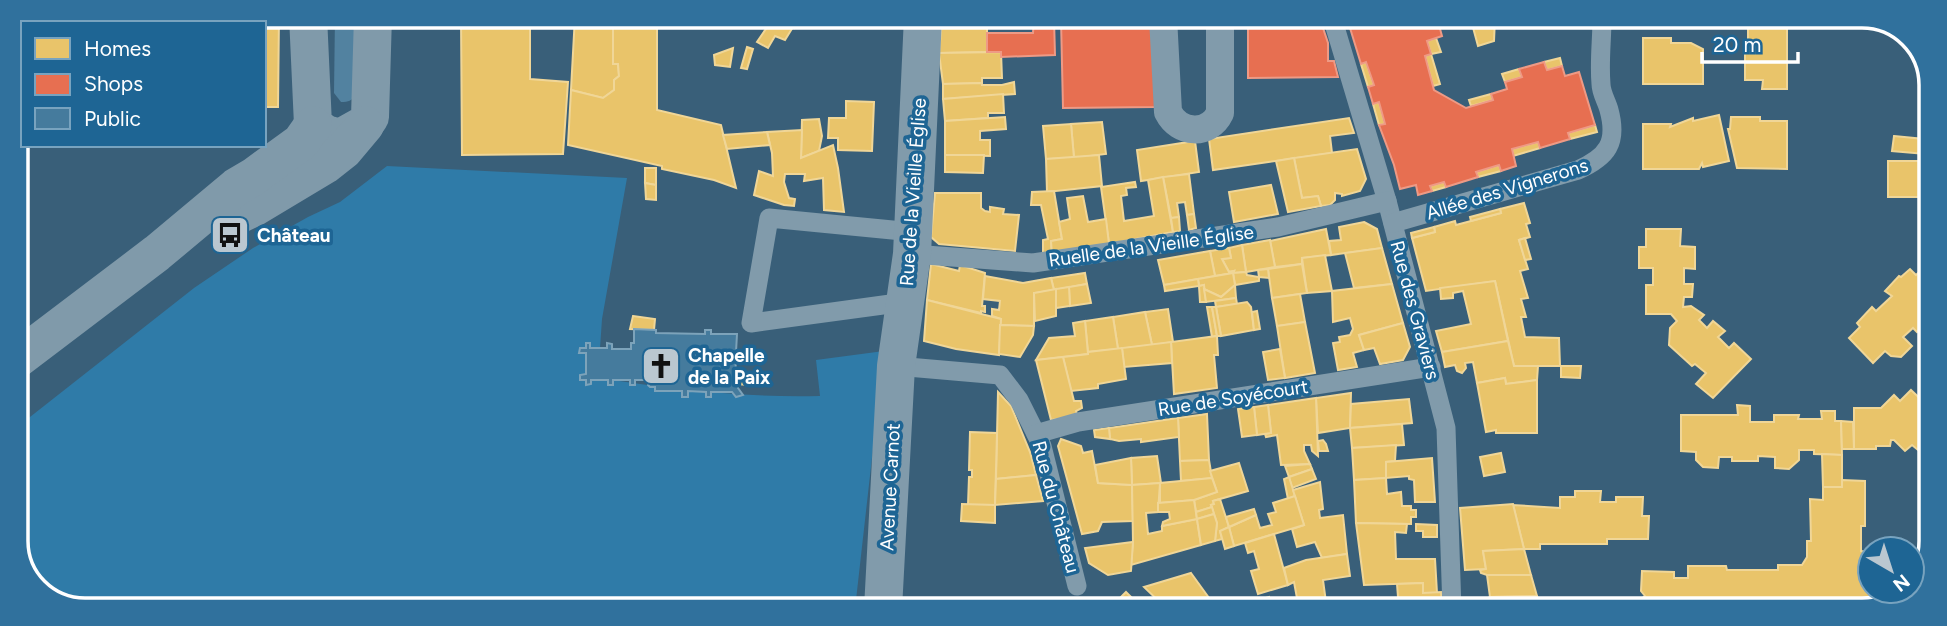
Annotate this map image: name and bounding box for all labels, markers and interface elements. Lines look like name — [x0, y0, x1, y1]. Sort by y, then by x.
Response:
legend — [21, 21, 266, 147]
scale bar — [1702, 21, 1798, 65]
text: 20 m — [1713, 32, 1761, 57]
text: Homes — [84, 36, 151, 61]
text: Shops — [84, 71, 143, 96]
street label: Rue de la Vieille Église — [895, 97, 931, 287]
text: Public — [84, 106, 141, 131]
street label: Allée des Vignerons — [1423, 153, 1591, 225]
bus stop icon: Château — [209, 214, 251, 256]
street label: Ruelle de la Vieille Église — [1047, 220, 1255, 272]
place label: Château — [257, 224, 331, 247]
street label: Rue des Graviers — [1385, 238, 1445, 382]
place label: Chapelle de la Paix — [688, 344, 770, 389]
church icon: Chapelle de la Paix — [640, 345, 682, 387]
street label: Rue de Soyécourt — [1156, 375, 1310, 421]
street label: Avenue Carnot — [875, 423, 905, 551]
street label: Rue du Château — [1027, 438, 1085, 576]
north arrow — [1856, 535, 1926, 605]
text: N — [1888, 569, 1914, 596]

